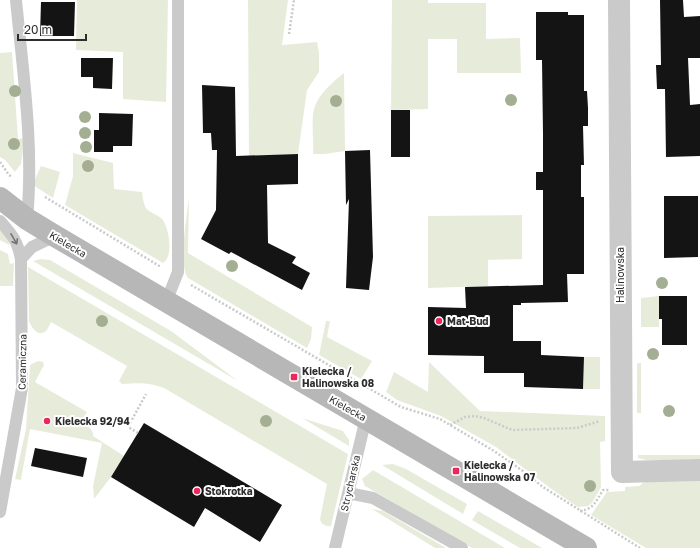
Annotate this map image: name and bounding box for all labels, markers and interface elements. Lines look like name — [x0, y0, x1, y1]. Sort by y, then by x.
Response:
scale bar — [18, 16, 86, 42]
text: 20 m — [24, 22, 52, 37]
street label: Kielecka — [47, 228, 89, 260]
one-way arrow — [10, 233, 18, 245]
street label: Halinowska — [614, 247, 626, 303]
place label: Mat-Bud — [447, 315, 488, 327]
marker: Mat-Bud — [434, 316, 444, 326]
street label: Ceramiczna — [16, 334, 28, 390]
place label: Kielecka / Halinowska 08 — [302, 365, 374, 389]
marker: Kielecka / Halinowska 08 — [289, 372, 299, 382]
street label: Kielecka — [327, 393, 369, 423]
place label: Kielecka 92/94 — [55, 415, 130, 427]
marker: Kielecka 92/94 — [42, 416, 52, 426]
street label: Strycharska — [338, 454, 362, 512]
place label: Kielecka / Halinowska 07 — [464, 459, 536, 483]
marker: Kielecka / Halinowska 07 — [451, 466, 461, 476]
place label: Stokrotka — [205, 485, 253, 497]
marker: Stokrotka — [192, 486, 202, 496]

